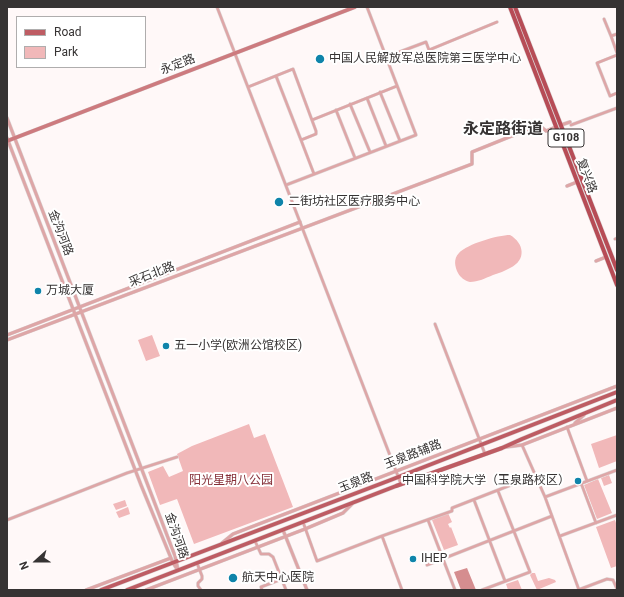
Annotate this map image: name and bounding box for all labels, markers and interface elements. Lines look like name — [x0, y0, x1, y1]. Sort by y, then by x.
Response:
legend — [16, 16, 146, 68]
text: Road — [54, 25, 82, 39]
text: Park — [54, 45, 78, 59]
street label: 永定路 — [159, 52, 197, 78]
place label: 中国人民解放军总医院第三医学中心 — [329, 52, 521, 66]
marker: 中国人民解放军总医院第三医学中心 — [314, 53, 326, 65]
district label: 永定路街道 — [463, 120, 543, 140]
road number: G108 — [548, 129, 584, 147]
street label: 复兴路 — [573, 157, 599, 195]
place label: 二街坊社区医疗服务中心 — [288, 195, 420, 209]
marker: 二街坊社区医疗服务中心 — [273, 196, 285, 208]
street label: 金沟河路 — [45, 208, 75, 258]
street label: 采石北路 — [127, 260, 177, 290]
place label: 万城大厦 — [46, 284, 94, 298]
marker: 万城大厦 — [33, 286, 43, 296]
place label: 五一小学(欧洲公馆校区) — [174, 339, 302, 353]
marker: 五一小学(欧洲公馆校区) — [161, 341, 171, 351]
street label: 玉泉路辅路 — [382, 438, 444, 472]
street label: 玉泉路 — [337, 470, 375, 496]
park label: 阳光星期八公园 — [189, 474, 273, 488]
place label: 中国科学院大学（玉泉路校区） — [402, 474, 570, 488]
marker: 中国科学院大学（玉泉路校区） — [573, 476, 583, 486]
street label: 金沟河路 — [161, 511, 191, 561]
north arrow — [16, 541, 56, 581]
place label: IHEP — [421, 552, 447, 566]
marker: IHEP — [408, 554, 418, 564]
text: N — [17, 560, 32, 571]
place label: 航天中心医院 — [242, 571, 314, 585]
marker: 航天中心医院 — [227, 572, 239, 584]

